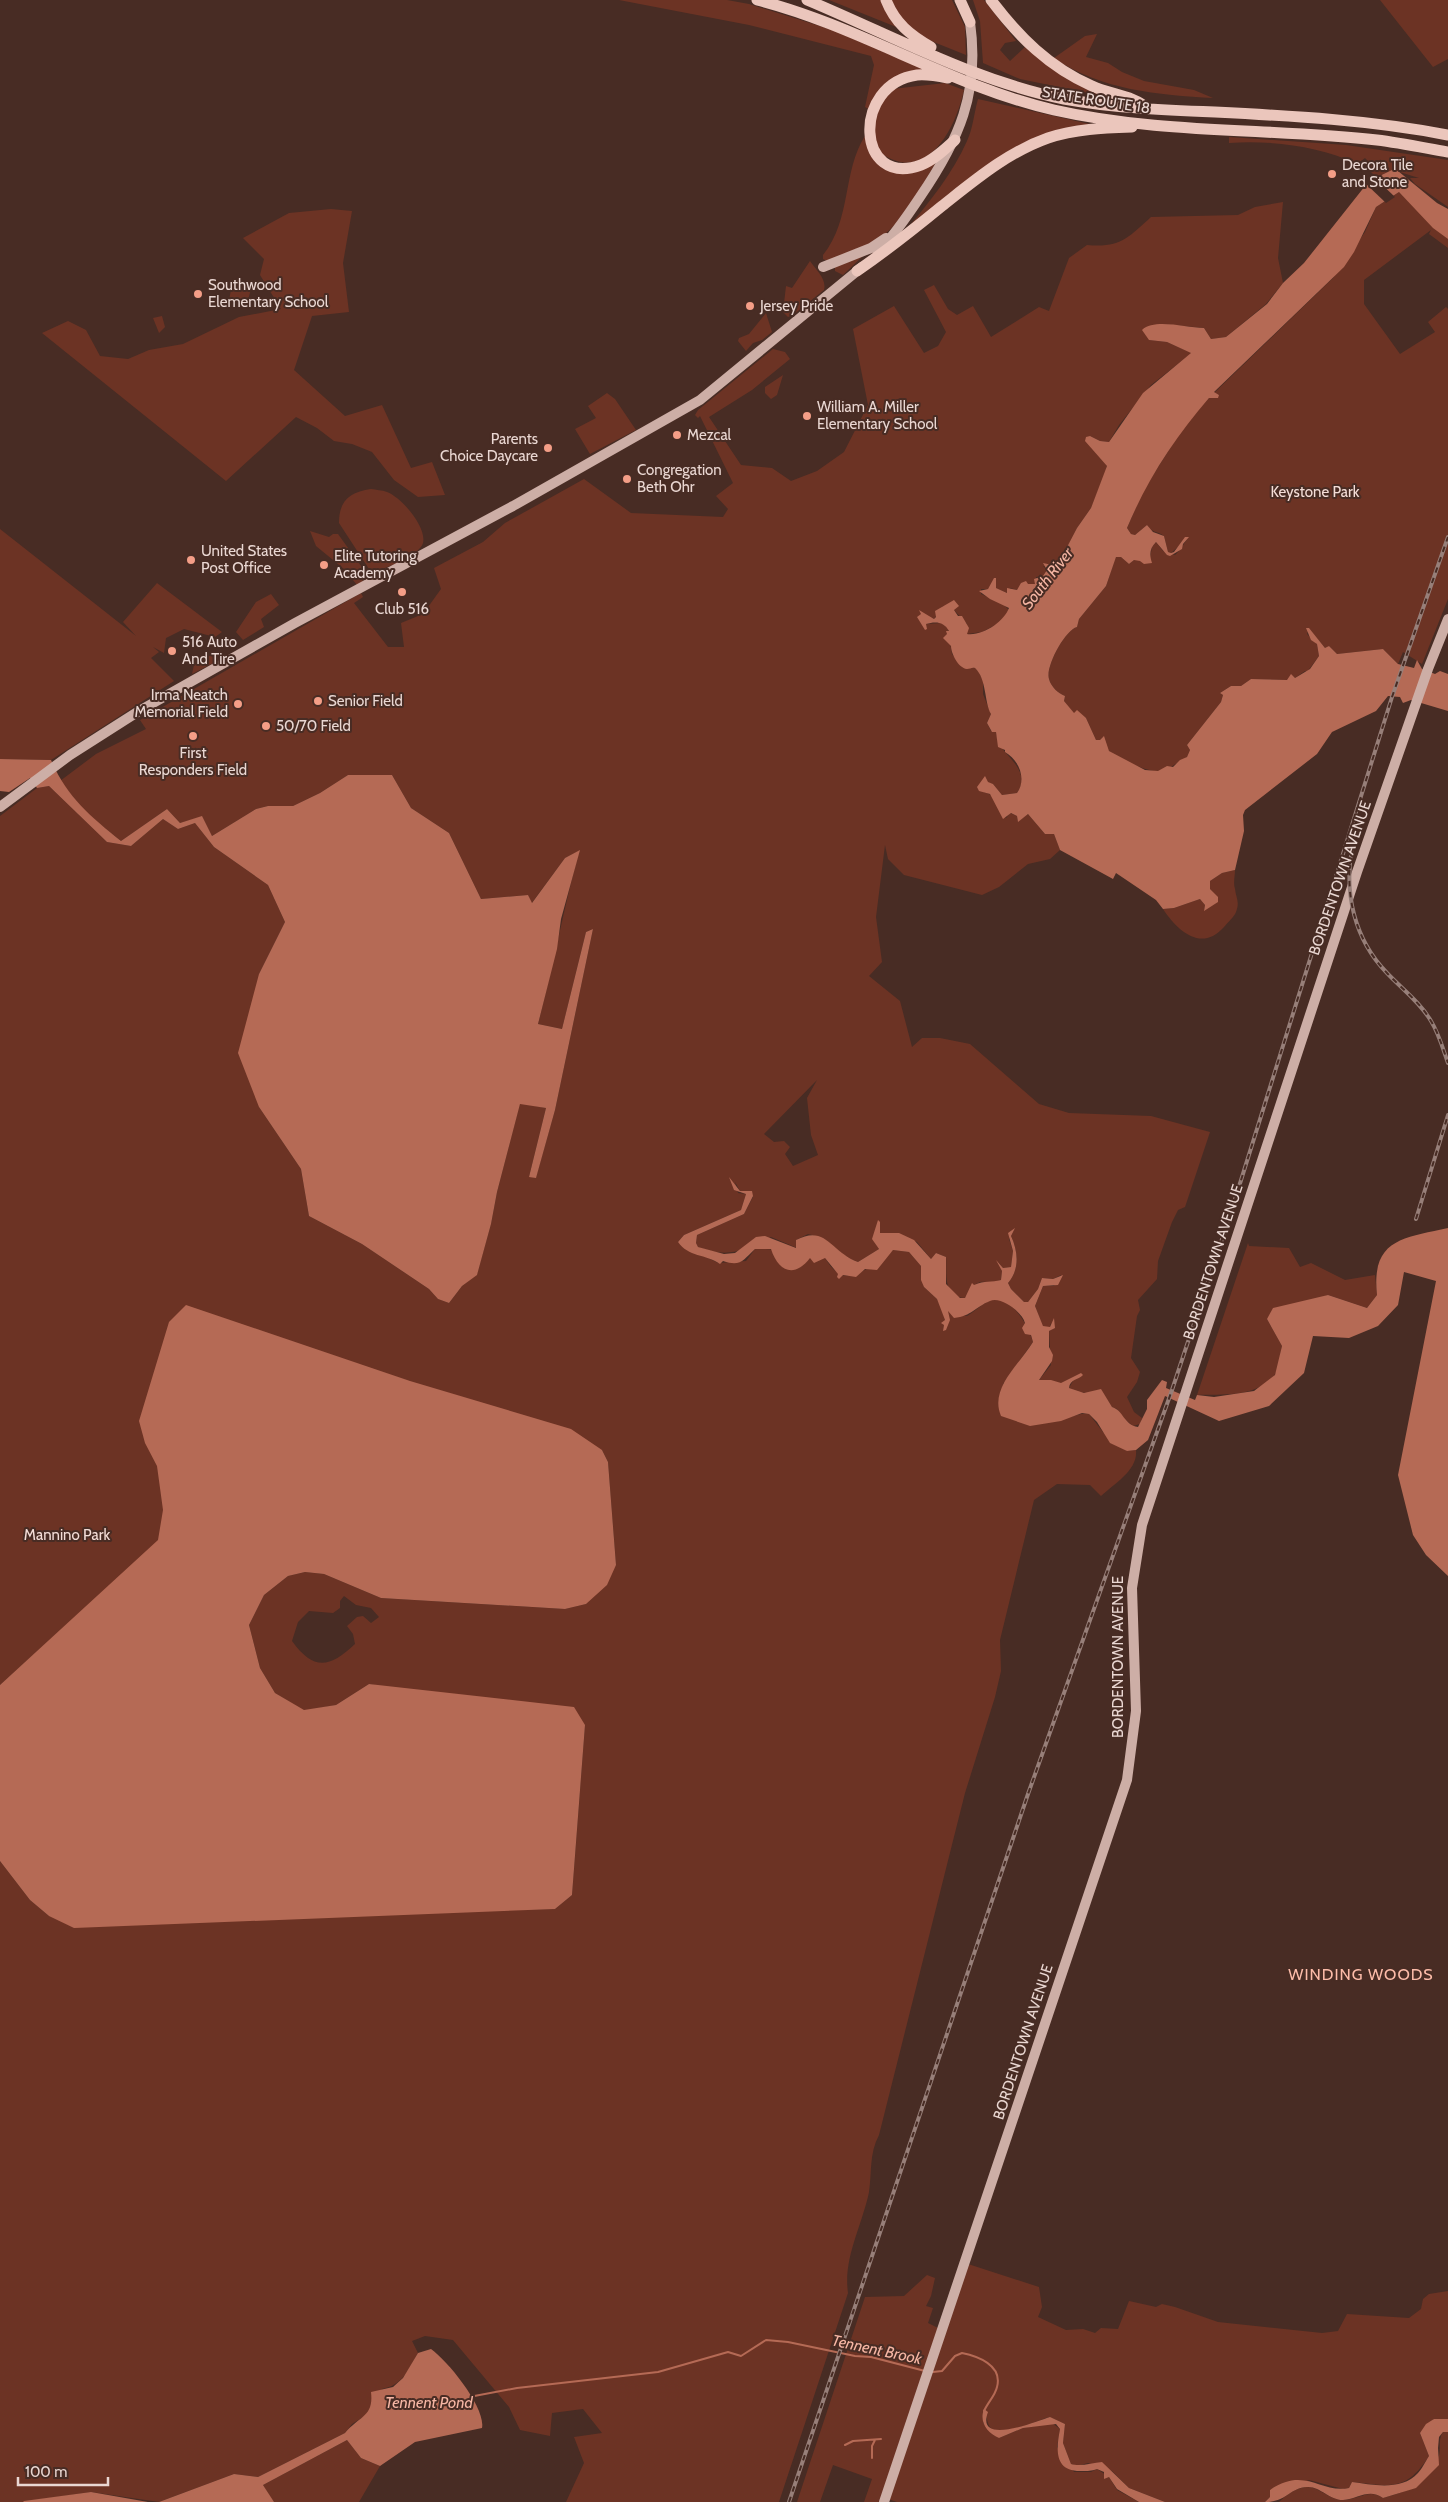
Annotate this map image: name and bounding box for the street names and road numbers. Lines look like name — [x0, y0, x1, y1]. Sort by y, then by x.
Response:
street label: STATE ROUTE 18 — [1041, 83, 1151, 117]
street label: BORDENTOWN AVENUE — [1305, 798, 1375, 958]
street label: BORDENTOWN AVENUE — [1179, 1182, 1247, 1342]
street label: BORDENTOWN AVENUE — [1109, 1576, 1127, 1738]
street label: BORDENTOWN AVENUE — [989, 1962, 1057, 2122]

